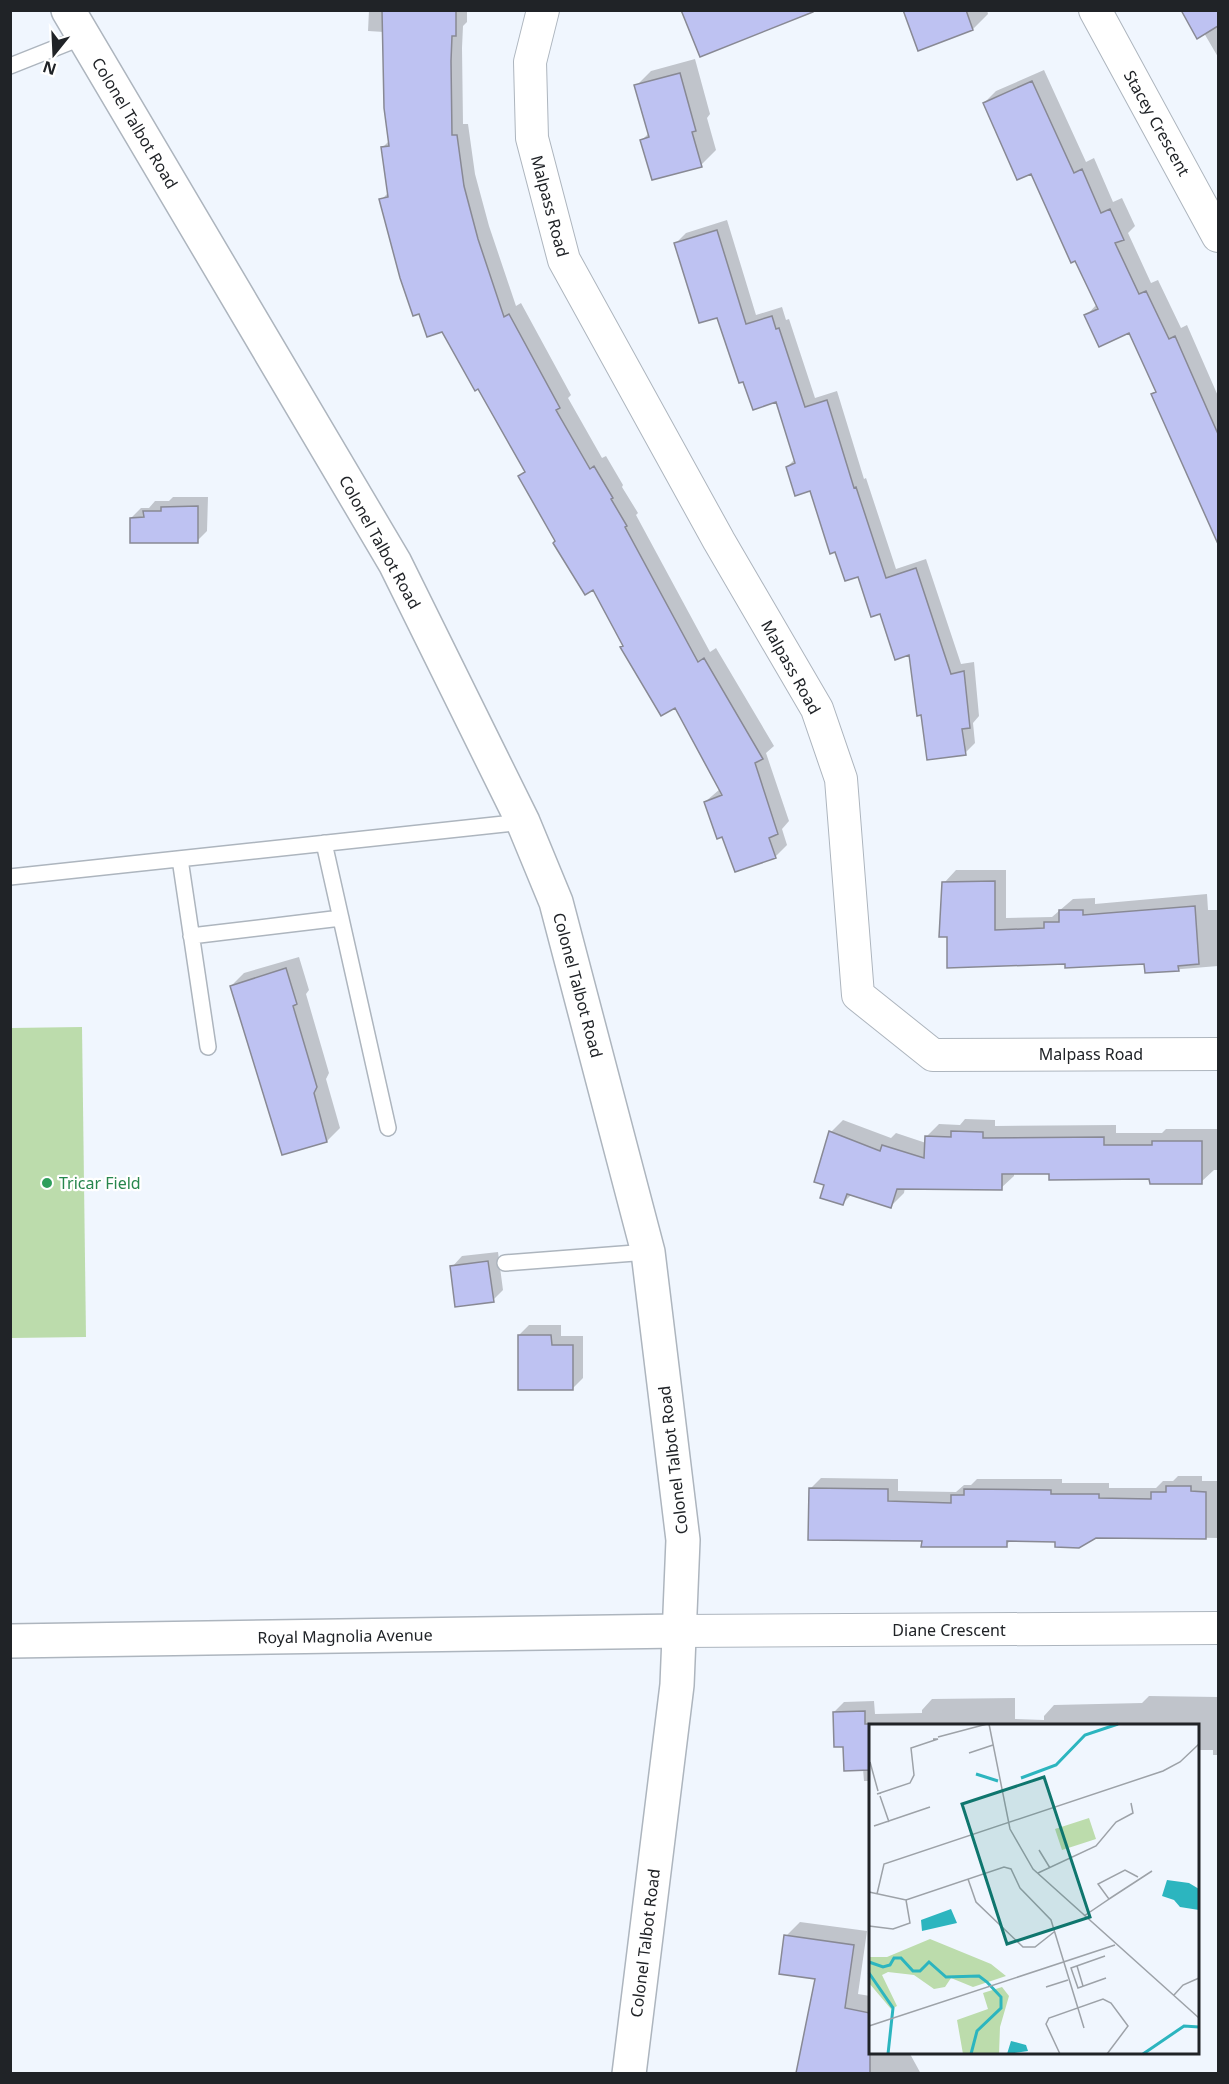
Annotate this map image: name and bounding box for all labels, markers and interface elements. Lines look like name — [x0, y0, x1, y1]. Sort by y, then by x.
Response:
north arrow — [24, 24, 84, 84]
street label: Colonel Talbot Road — [87, 53, 183, 193]
text: N — [40, 56, 59, 81]
street label: Stacey Crescent — [1119, 66, 1195, 180]
street label: Malpass Road — [526, 153, 574, 259]
street label: Colonel Talbot Road — [334, 471, 426, 613]
street label: Malpass Road — [756, 616, 826, 718]
street label: Colonel Talbot Road — [548, 910, 608, 1060]
street label: Malpass Road — [1039, 1043, 1143, 1065]
place label: Tricar Field — [59, 1172, 141, 1194]
marker: Tricar Field — [40, 1176, 54, 1190]
street label: Colonel Talbot Road — [653, 1384, 693, 1536]
street label: Diane Crescent — [892, 1619, 1006, 1641]
street label: Royal Magnolia Avenue — [257, 1623, 433, 1649]
inset map — [869, 1724, 1199, 2054]
street label: Colonel Talbot Road — [625, 1867, 665, 2019]

